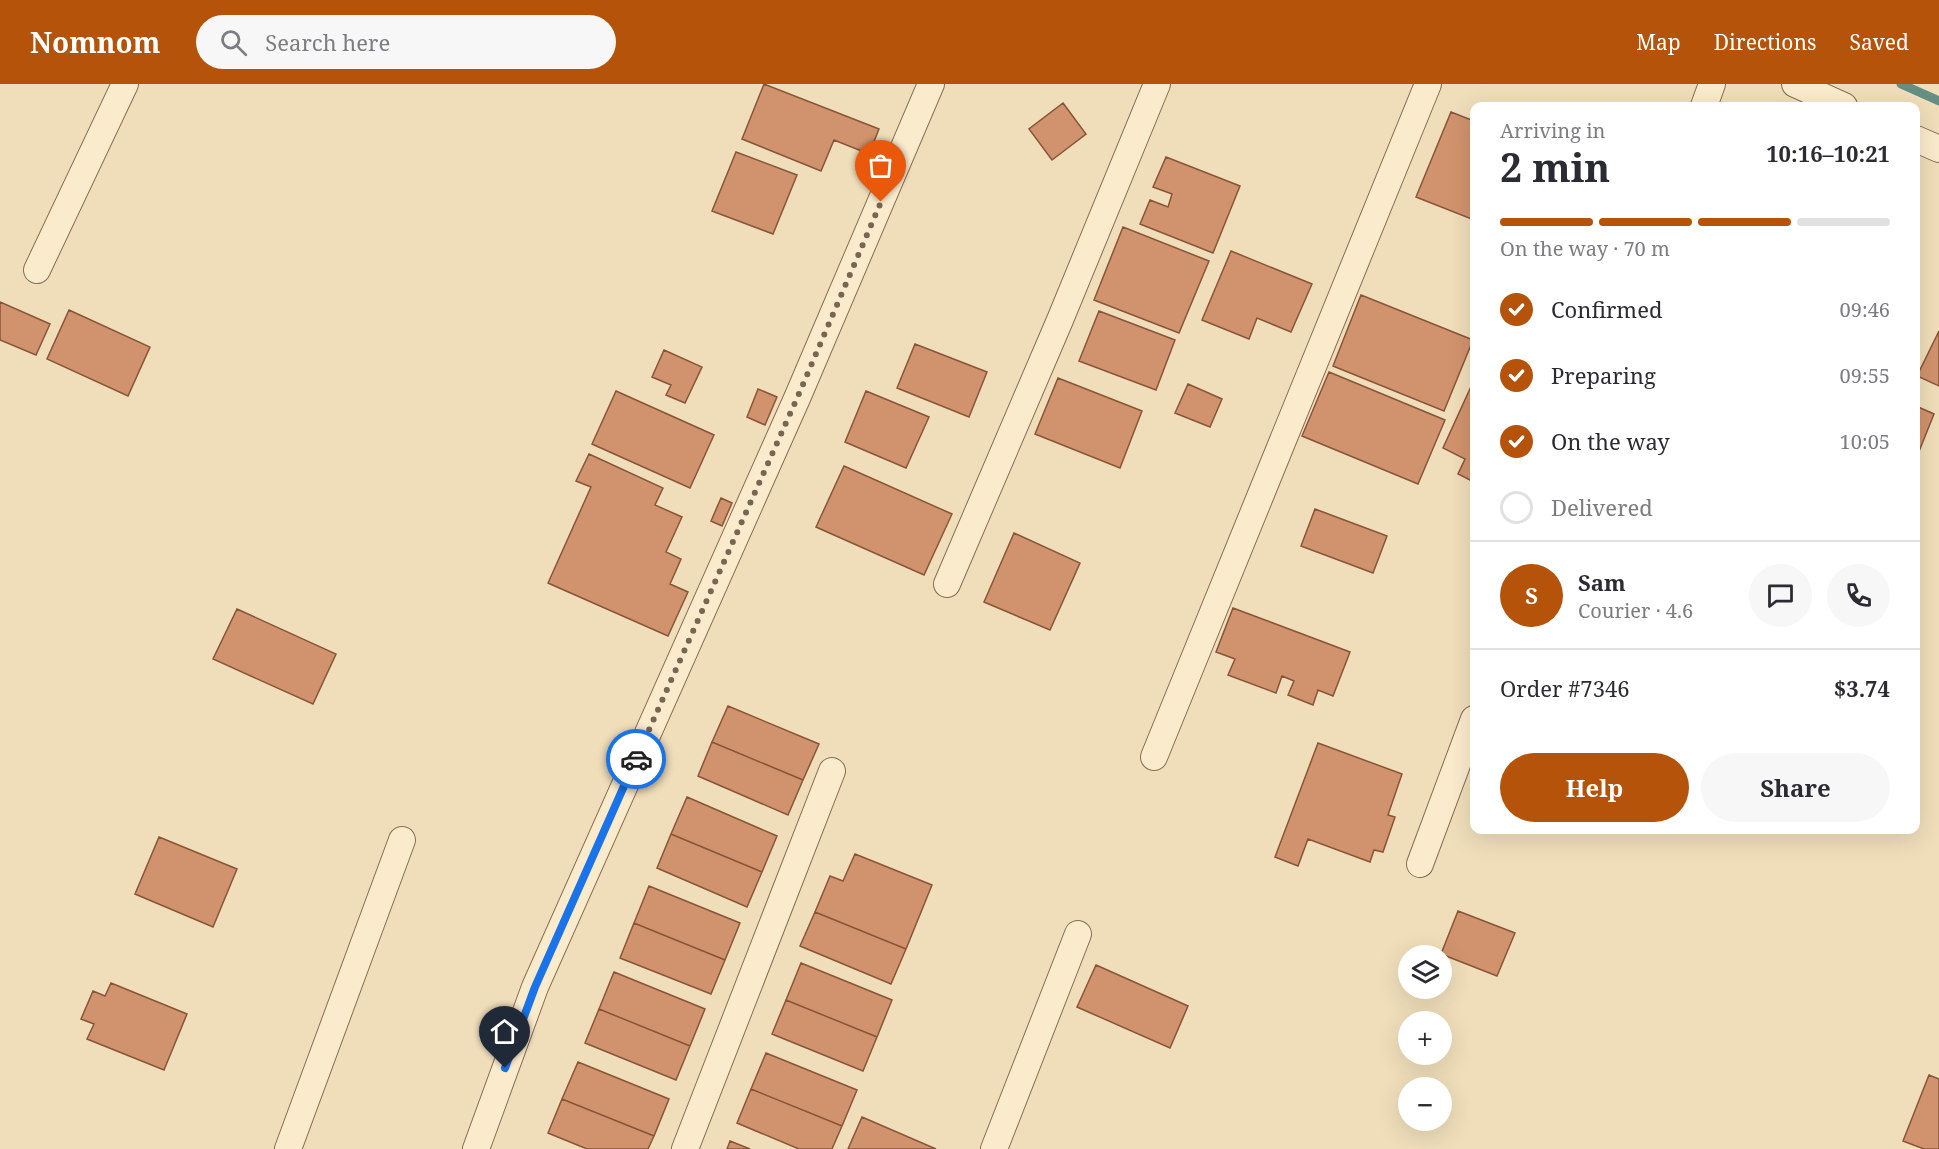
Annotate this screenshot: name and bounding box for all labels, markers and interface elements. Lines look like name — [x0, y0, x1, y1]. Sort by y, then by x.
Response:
search box — [196, 15, 616, 69]
text: Nomnom — [30, 23, 160, 61]
icon: search — [217, 26, 250, 59]
text: Search here — [265, 27, 390, 57]
text: Map — [1636, 28, 1681, 56]
text: Directions — [1714, 28, 1816, 56]
text: Saved — [1849, 28, 1909, 56]
text: Arriving in — [1500, 117, 1605, 144]
text: 10:16–10:21 — [1766, 138, 1890, 168]
pin — [855, 140, 906, 202]
text: 2 min — [1500, 140, 1610, 193]
icon: bag — [864, 149, 897, 182]
text: On the way · 70 m — [1500, 235, 1670, 262]
icon: check — [1500, 293, 1533, 326]
text: Confirmed — [1551, 294, 1662, 324]
text: 09:46 — [1840, 296, 1890, 323]
icon: check — [1500, 359, 1533, 392]
text: Preparing — [1551, 360, 1656, 390]
text: 09:55 — [1840, 362, 1890, 389]
icon: check — [1500, 425, 1533, 458]
text: On the way — [1551, 426, 1670, 456]
text: 10:05 — [1840, 428, 1890, 455]
text: Delivered — [1551, 492, 1653, 522]
button: chat — [1749, 564, 1812, 627]
button: phone — [1827, 564, 1890, 627]
text: Sam — [1578, 567, 1626, 597]
text: S — [1525, 580, 1538, 610]
text: Courier · 4.6 — [1578, 597, 1693, 624]
text: Order #7346 — [1500, 673, 1630, 703]
text: $3.74 — [1834, 673, 1890, 703]
courier — [606, 729, 666, 789]
icon: car — [620, 743, 653, 776]
button: Help — [1500, 753, 1689, 822]
button: Share — [1701, 753, 1890, 822]
map controls — [1398, 945, 1452, 1131]
button: layers — [1398, 945, 1452, 999]
pin — [479, 1006, 530, 1068]
button: + — [1398, 1011, 1452, 1065]
icon: home — [488, 1015, 521, 1048]
button: − — [1398, 1077, 1452, 1131]

